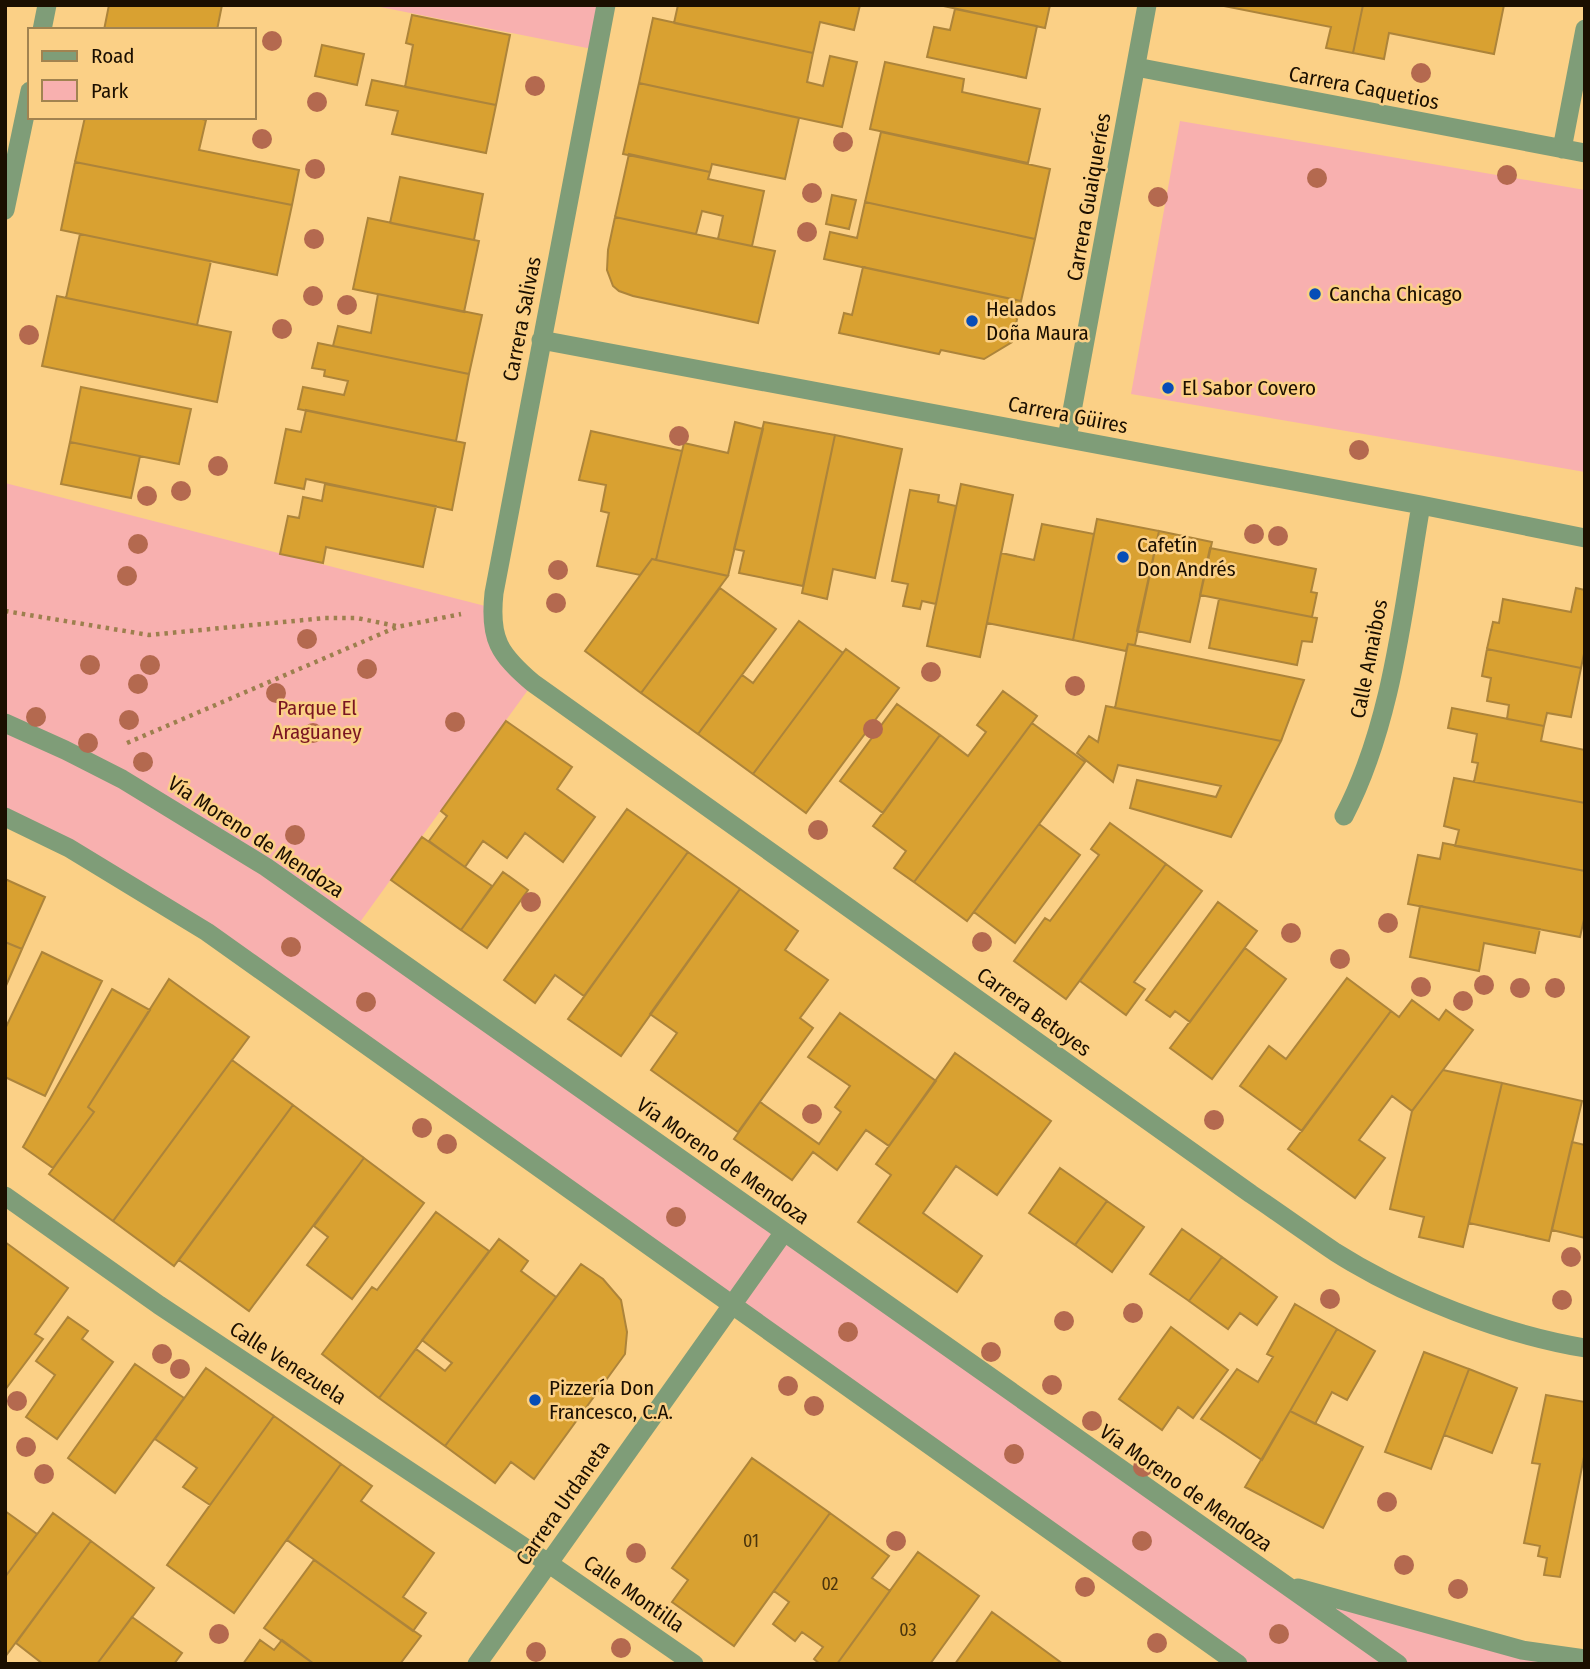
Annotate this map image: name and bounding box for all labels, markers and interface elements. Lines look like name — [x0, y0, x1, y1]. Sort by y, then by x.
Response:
legend — [28, 28, 256, 119]
text: Road — [91, 43, 135, 69]
street label: Carrera Caquetios — [1287, 61, 1441, 115]
text: Park — [91, 78, 129, 104]
street label: Carrera Guaiqueríes — [1061, 111, 1117, 283]
street label: Carrera Salivas — [497, 254, 547, 384]
place label: Cancha Chicago — [1329, 281, 1462, 307]
marker: Cancha Chicago — [1307, 286, 1323, 302]
place label: Helados Doña Maura — [986, 296, 1089, 346]
marker: Helados Doña Maura — [964, 313, 980, 329]
place label: El Sabor Covero — [1182, 375, 1316, 401]
marker: El Sabor Covero — [1160, 380, 1176, 396]
street label: Carrera Güires — [1006, 391, 1130, 439]
place label: Cafetín Don Andrés — [1137, 532, 1236, 582]
marker: Cafetín Don Andrés — [1115, 549, 1131, 565]
street label: Calle Amaibos — [1345, 597, 1393, 721]
park label: Parque El Araguaney — [272, 695, 362, 745]
street label: Vía Moreno de Mendoza — [163, 770, 349, 904]
street label: Carrera Betoyes — [972, 962, 1096, 1062]
street label: Vía Moreno de Mendoza — [632, 1092, 814, 1230]
street label: Calle Venezuela — [225, 1316, 351, 1410]
place label: Pizzería Don Francesco, C.A. — [549, 1375, 673, 1425]
marker: Pizzería Don Francesco, C.A. — [527, 1392, 543, 1408]
street label: Vía Moreno de Mendoza — [1095, 1419, 1277, 1557]
street label: Carrera Urdaneta — [510, 1436, 616, 1570]
house number: 01 — [743, 1530, 759, 1552]
street label: Calle Montilla — [578, 1550, 690, 1638]
house number: 02 — [821, 1573, 839, 1595]
house number: 03 — [899, 1619, 917, 1641]

